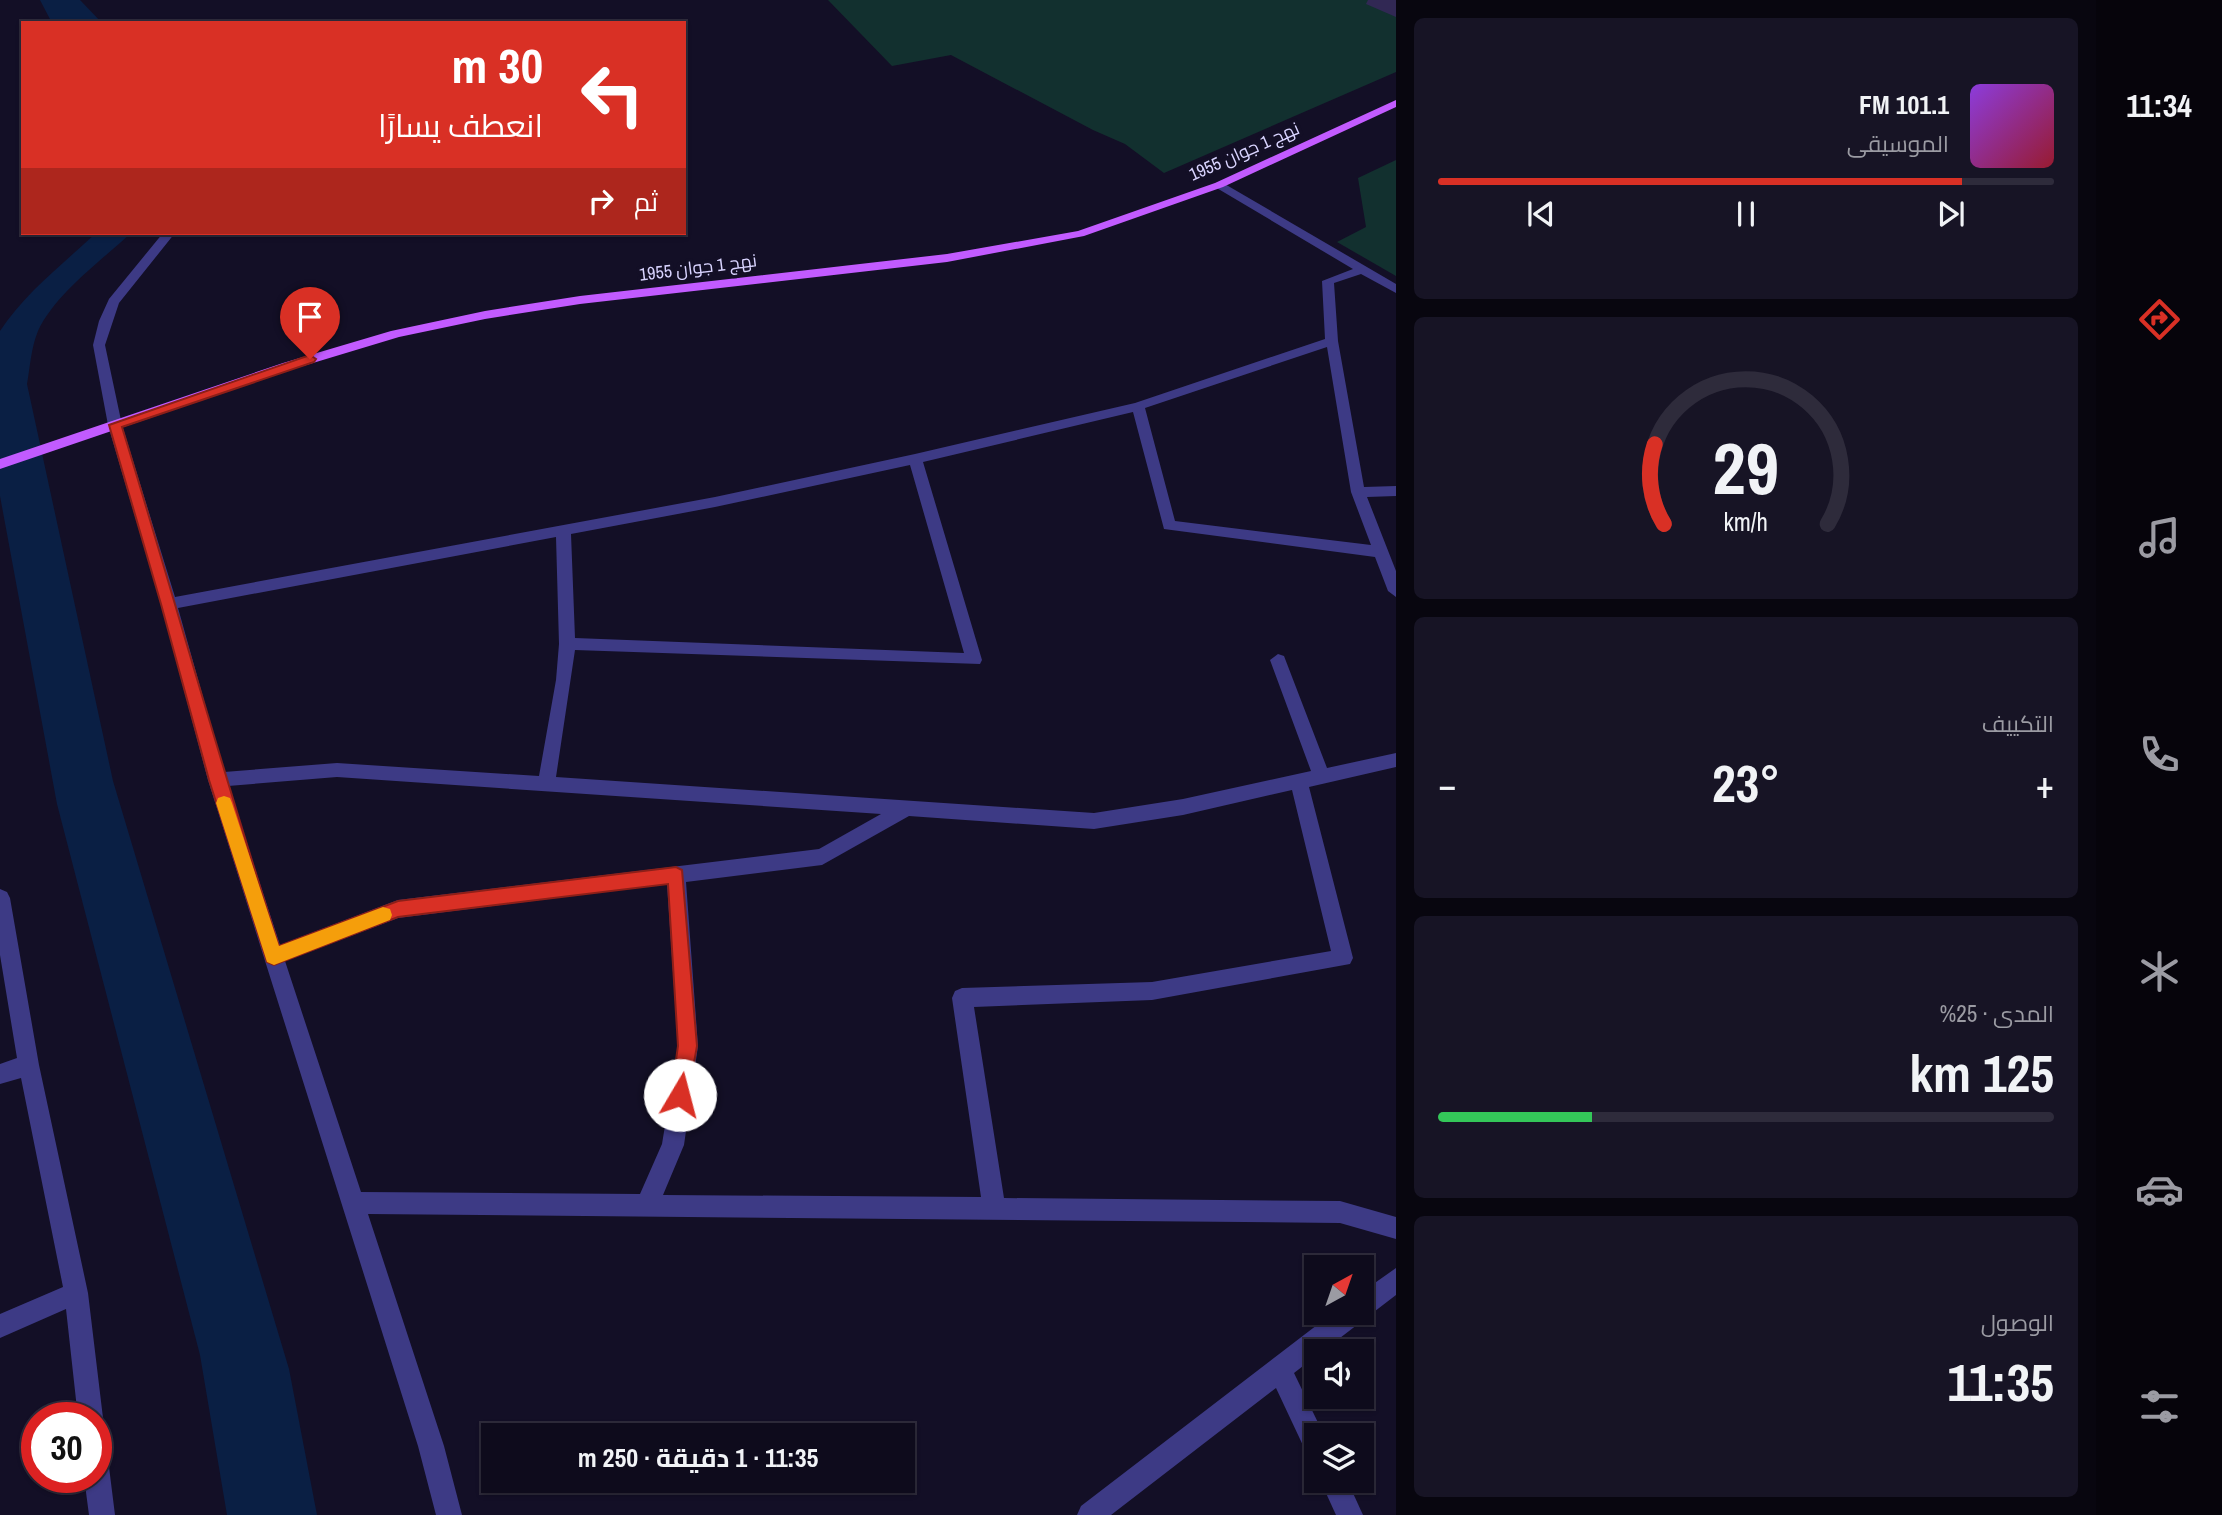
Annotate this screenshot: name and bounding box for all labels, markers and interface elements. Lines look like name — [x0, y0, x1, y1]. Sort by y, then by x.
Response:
text: 30 m — [451, 32, 543, 98]
icon: left — [567, 49, 658, 140]
text: 11:34 — [2126, 84, 2192, 127]
text: 101.1 FM — [1859, 87, 1949, 122]
text: انعطف يسارًا — [378, 104, 543, 147]
street label: نهج 1 جوان 1955 — [1185, 115, 1303, 187]
text: الموسيقى — [1847, 128, 1949, 159]
icon: right — [582, 182, 620, 220]
text: ثم — [634, 184, 658, 219]
icon: previous — [1522, 195, 1560, 233]
icon: pause — [1727, 195, 1765, 233]
icon: next — [1932, 195, 1970, 233]
street label: نهج 1 جوان 1955 — [638, 247, 758, 287]
pin — [280, 287, 340, 359]
icon: directions — [2135, 295, 2184, 344]
icon: arrive — [291, 298, 329, 336]
text: 29 — [1713, 420, 1779, 518]
text: km/h — [1724, 505, 1768, 539]
icon: music — [2135, 513, 2184, 562]
text: التكييف — [1982, 708, 2054, 739]
icon: phone — [2135, 730, 2184, 779]
text: 23° — [1712, 748, 1780, 818]
text: − — [1438, 759, 1456, 810]
text: + — [2036, 759, 2054, 810]
icon: climate — [2135, 947, 2184, 996]
text: المدى · 25% — [1940, 998, 2054, 1029]
text: 125 km — [1909, 1038, 2054, 1108]
position arrow — [643, 1058, 717, 1132]
icon: car — [2135, 1165, 2184, 1214]
north arrow — [1304, 1255, 1374, 1325]
map controls — [1304, 1255, 1374, 1493]
text: الوصول — [1981, 1307, 2054, 1338]
button: sound — [1304, 1339, 1374, 1409]
text: 11:35 — [1947, 1347, 2054, 1417]
icon: filters — [2135, 1382, 2184, 1431]
speed limit sign: 30 — [21, 1402, 112, 1493]
button: layers — [1304, 1423, 1374, 1493]
text: 11:35 · 1 دقيقة · 250 m — [578, 1440, 818, 1475]

